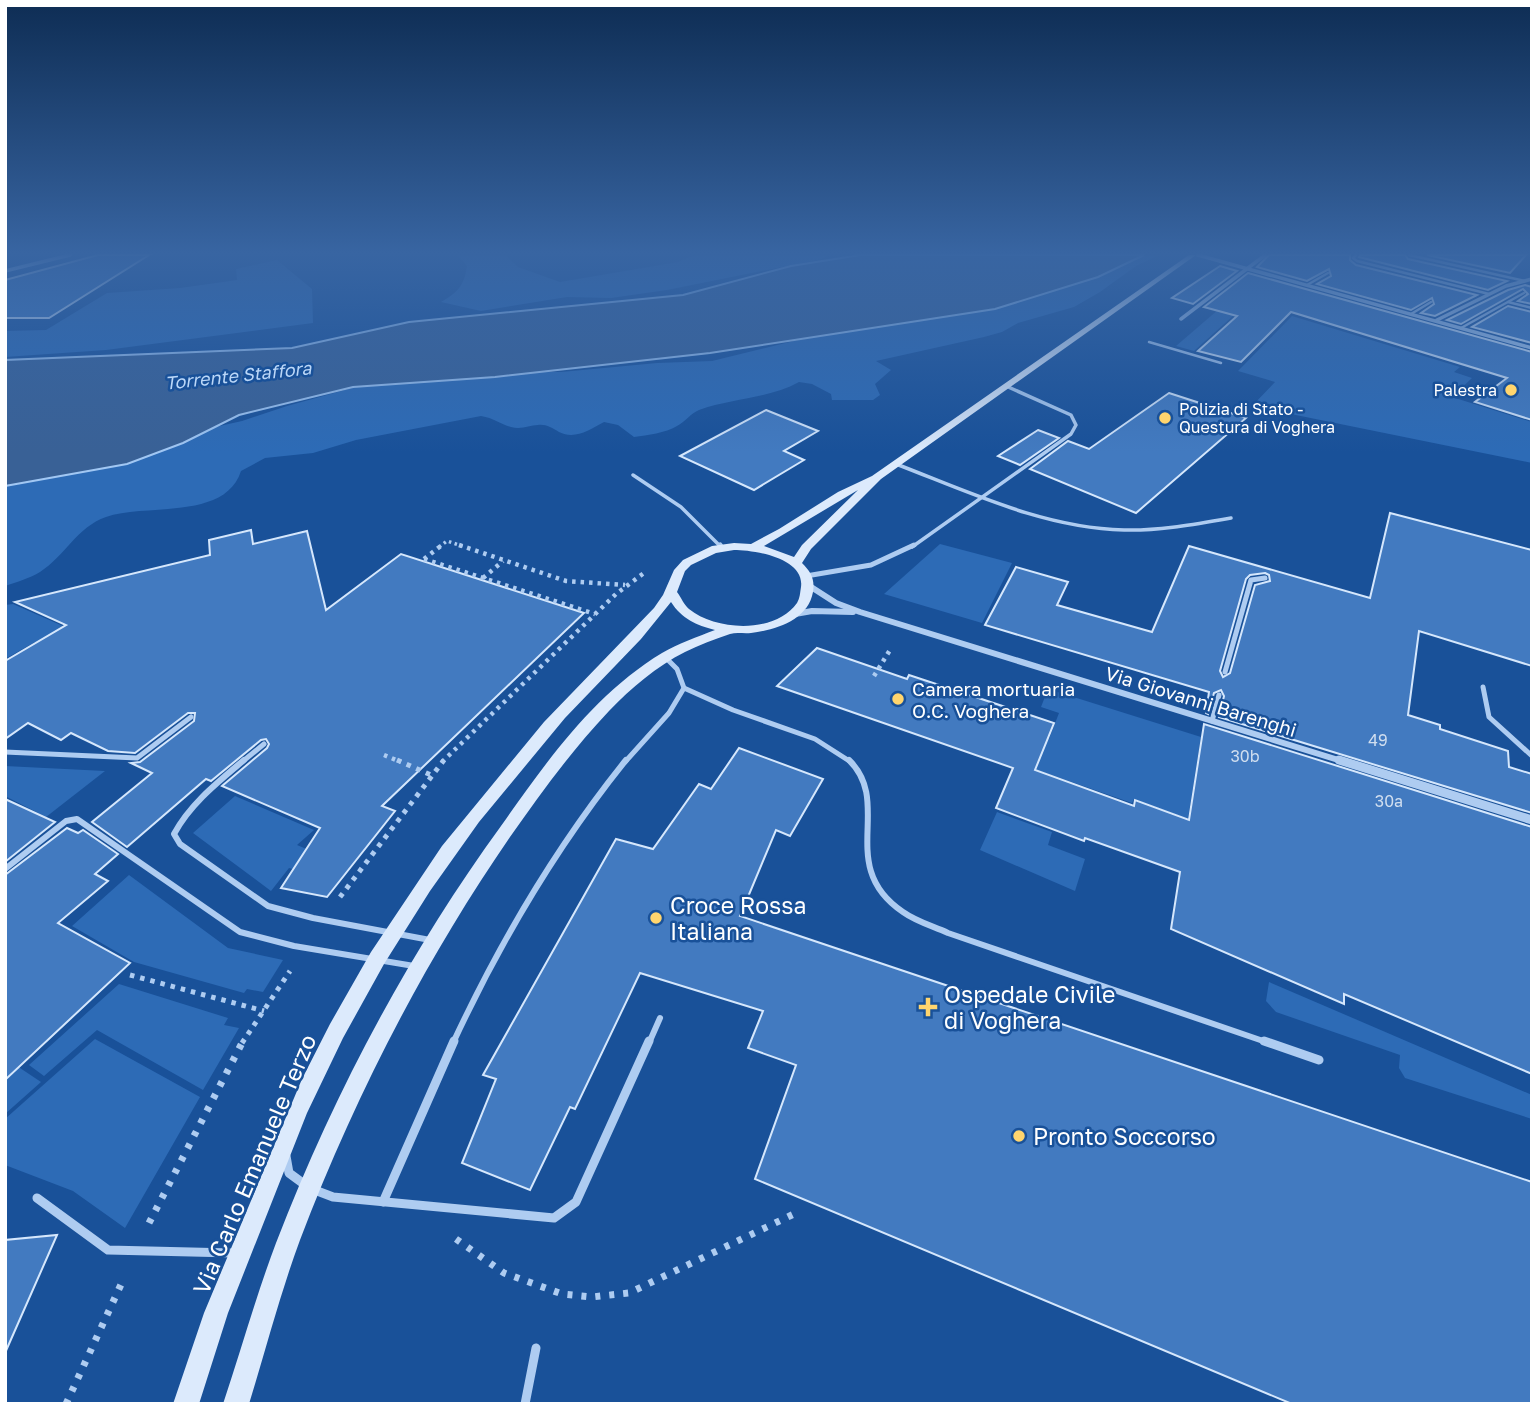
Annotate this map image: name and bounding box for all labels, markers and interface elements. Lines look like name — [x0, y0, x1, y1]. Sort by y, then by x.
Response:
water label: Torrente Staffora — [164, 356, 313, 394]
place label: Palestra — [1433, 380, 1497, 400]
marker: Palestra — [1503, 382, 1519, 398]
place label: Polizia di Stato - Questura di Voghera — [1179, 399, 1335, 437]
marker: Polizia di Stato - Questura di Voghera — [1157, 410, 1173, 426]
street label: Via Giovanni Barenghi — [1103, 661, 1299, 741]
place label: Camera mortuaria O.C. Voghera — [912, 677, 1075, 722]
marker: Camera mortuaria O.C. Voghera — [890, 691, 906, 707]
house number: 49 — [1368, 730, 1388, 750]
house number: 30b — [1230, 746, 1260, 766]
house number: 30a — [1375, 791, 1403, 811]
place label: Croce Rossa Italiana — [670, 891, 806, 945]
marker: Croce Rossa Italiana — [648, 910, 664, 926]
place label: Ospedale Civile di Voghera — [944, 980, 1115, 1034]
marker: Ospedale Civile di Voghera — [918, 997, 938, 1017]
street label: Via Carlo Emanuele Terzo — [186, 1030, 322, 1298]
place label: Pronto Soccorso — [1033, 1122, 1216, 1150]
marker: Pronto Soccorso — [1011, 1128, 1027, 1144]

